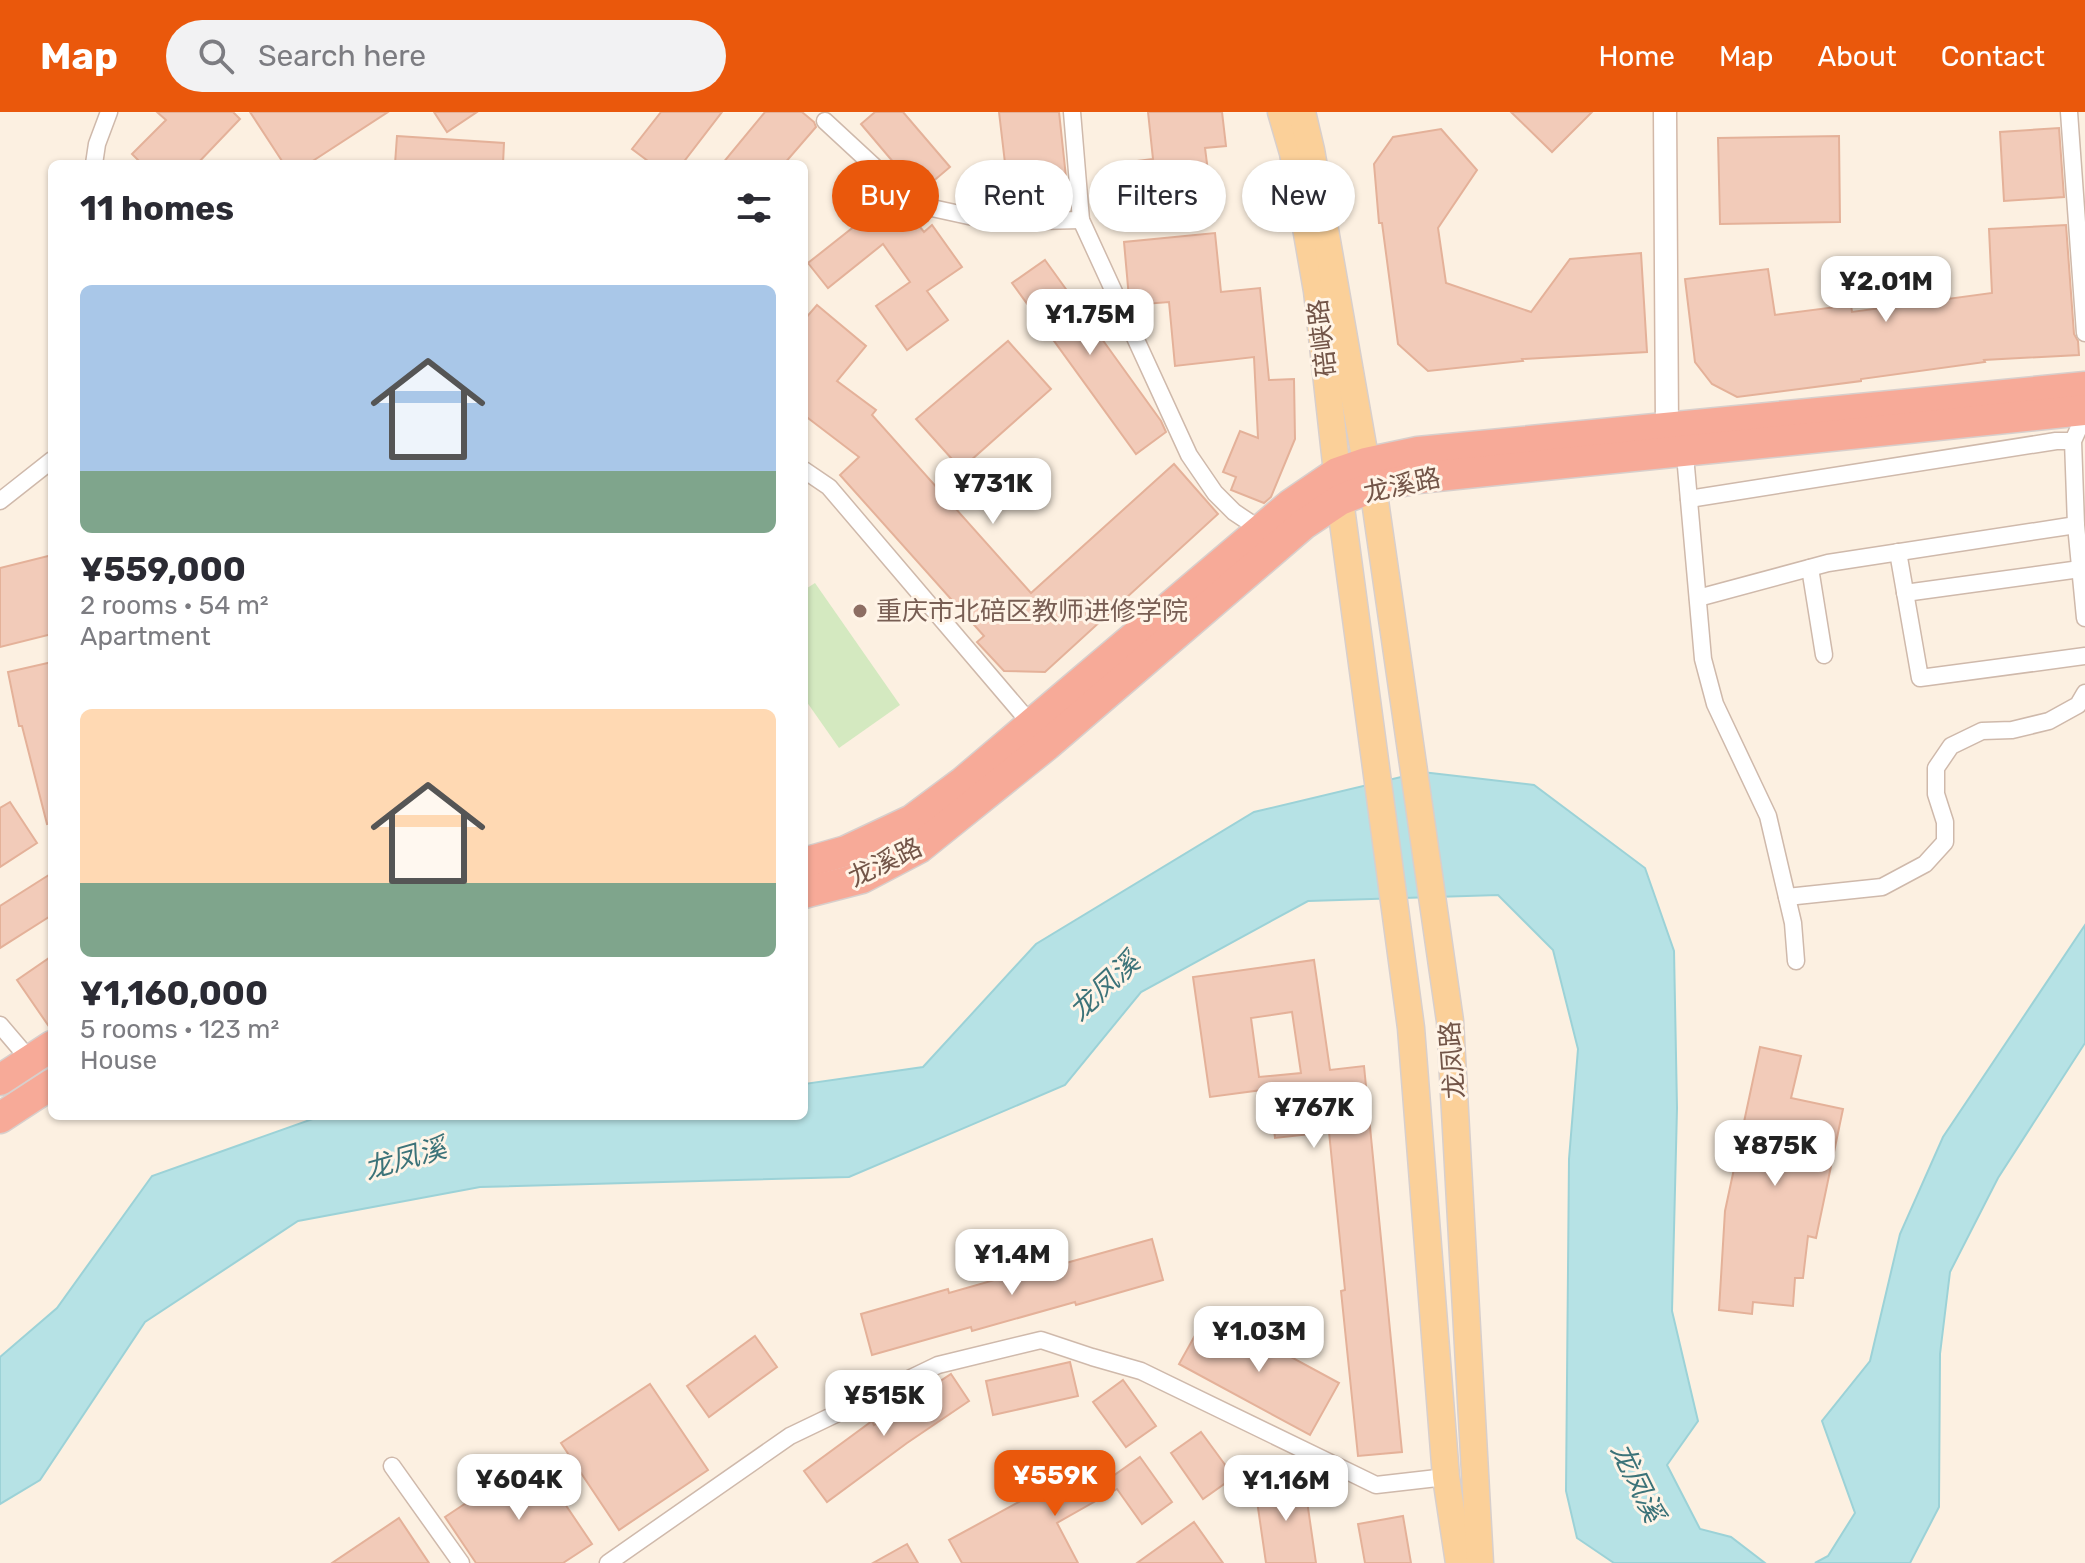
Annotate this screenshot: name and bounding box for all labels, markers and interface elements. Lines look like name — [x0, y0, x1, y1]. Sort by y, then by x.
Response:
search box — [166, 20, 726, 92]
text: Map — [40, 33, 118, 79]
icon: search — [194, 34, 238, 78]
text: Search here — [258, 38, 426, 74]
text: Home — [1598, 40, 1675, 73]
text: Map — [1719, 40, 1773, 73]
text: About — [1817, 40, 1897, 73]
text: Contact — [1941, 40, 2045, 73]
chip: Buy — [832, 160, 939, 232]
chip: Rent — [955, 160, 1073, 232]
chip: Filters — [1089, 160, 1226, 232]
chip: New — [1242, 160, 1355, 232]
icon: filters — [732, 186, 776, 230]
text: 11 homes — [80, 188, 234, 229]
pin: ¥2.01M — [1821, 256, 1951, 324]
text: ¥2.01M — [1839, 266, 1933, 297]
pin: ¥1.75M — [1025, 289, 1155, 357]
street label: 碚峡路 — [1302, 297, 1343, 379]
text: ¥1.75M — [1045, 299, 1135, 330]
icon: home — [356, 337, 500, 481]
pin: ¥731K — [937, 458, 1049, 526]
street label: 龙溪路 — [1361, 462, 1443, 509]
text: ¥731K — [953, 468, 1033, 499]
text: ¥559,000 — [80, 549, 246, 590]
text: 2 rooms · 54 m² — [80, 590, 269, 621]
place label: 重庆市北碚区教师进修学院 — [876, 596, 1188, 627]
marker: 重庆市北碚区教师进修学院 — [851, 602, 869, 620]
text: Apartment — [80, 621, 211, 652]
icon: home — [356, 761, 500, 905]
street label: 龙溪路 — [843, 831, 927, 893]
water label: 龙凤溪 — [1062, 944, 1148, 1027]
text: ¥1,160,000 — [80, 973, 268, 1014]
text: 5 rooms · 123 m² — [80, 1014, 279, 1045]
street label: 龙凤路 — [1434, 1020, 1471, 1100]
text: House — [80, 1045, 157, 1076]
pin: ¥767K — [1258, 1082, 1370, 1150]
text: ¥767K — [1274, 1092, 1354, 1123]
pin: ¥875K — [1719, 1120, 1831, 1188]
water label: 龙凤溪 — [360, 1130, 453, 1186]
text: ¥875K — [1733, 1130, 1817, 1161]
pin: ¥1.4M — [956, 1229, 1068, 1297]
text: ¥1.4M — [973, 1239, 1051, 1270]
pin: ¥1.03M — [1194, 1306, 1324, 1374]
text: ¥1.03M — [1212, 1316, 1306, 1347]
pin: ¥515K — [828, 1370, 940, 1438]
text: ¥515K — [843, 1380, 925, 1411]
water label: 龙凤溪 — [1604, 1437, 1672, 1530]
pin: ¥559K — [999, 1450, 1111, 1518]
pin: ¥604K — [463, 1454, 575, 1522]
pin: ¥1.16M — [1221, 1455, 1351, 1523]
text: ¥559K — [1012, 1460, 1098, 1491]
text: ¥604K — [475, 1464, 563, 1495]
text: ¥1.16M — [1242, 1465, 1330, 1496]

